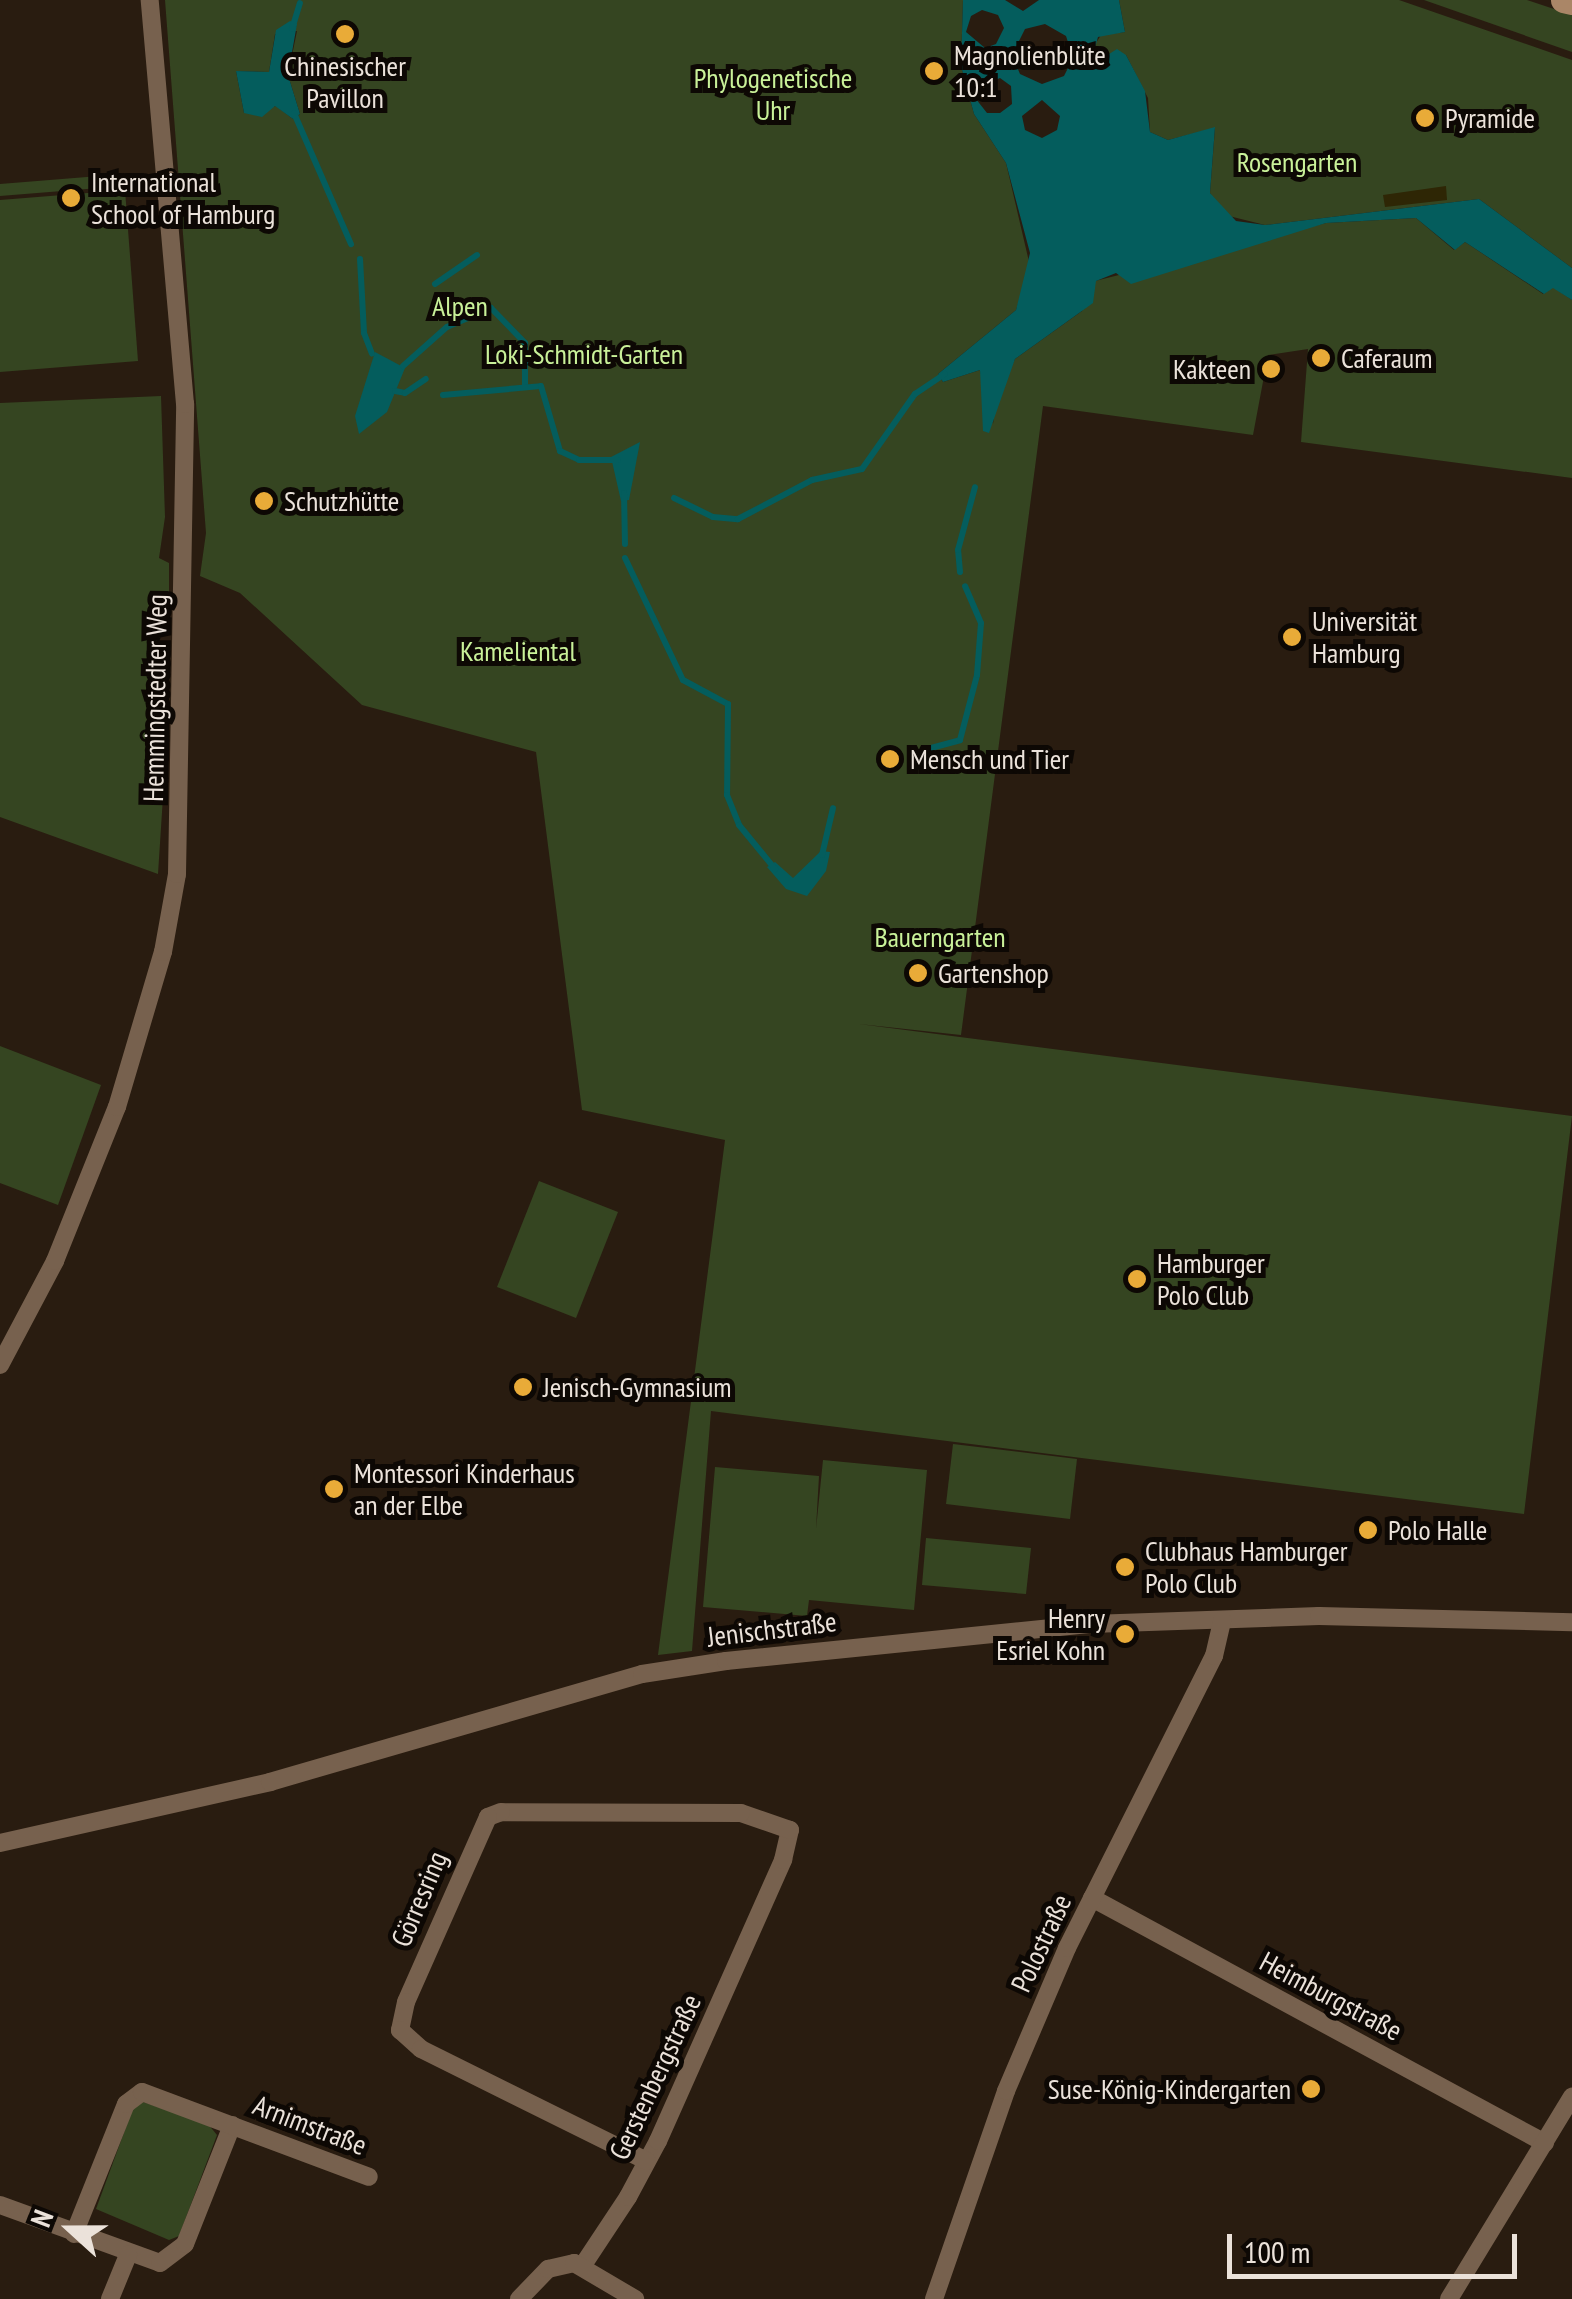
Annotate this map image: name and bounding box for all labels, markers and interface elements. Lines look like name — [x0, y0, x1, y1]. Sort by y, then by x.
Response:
marker: Chinesischer Pavillon — [334, 23, 356, 45]
place label: Magnolienblüte 10:1 — [954, 38, 1106, 104]
place label: Chinesischer Pavillon — [284, 49, 406, 115]
marker: Magnolienblüte 10:1 — [923, 60, 945, 82]
park label: Phylogenetische Uhr — [694, 61, 852, 127]
place label: Pyramide — [1445, 101, 1535, 135]
marker: Pyramide — [1414, 107, 1436, 129]
park label: Rosengarten — [1237, 145, 1357, 179]
place label: International School of Hamburg — [91, 165, 275, 231]
marker: International School of Hamburg — [60, 187, 82, 209]
park label: Alpen — [432, 289, 488, 323]
park label: Loki-Schmidt-Garten — [485, 337, 683, 371]
place label: Caferaum — [1341, 341, 1432, 375]
marker: Caferaum — [1310, 347, 1332, 369]
place label: Kakteen — [1173, 352, 1251, 386]
marker: Kakteen — [1260, 358, 1282, 380]
place label: Schutzhütte — [284, 484, 399, 518]
marker: Schutzhütte — [253, 490, 275, 512]
street label: Hemmingstedter Weg — [136, 594, 174, 802]
place label: Universität Hamburg — [1312, 604, 1417, 670]
marker: Universität Hamburg — [1281, 626, 1303, 648]
park label: Kameliental — [460, 634, 576, 668]
place label: Mensch und Tier — [910, 742, 1070, 776]
marker: Mensch und Tier — [879, 748, 901, 770]
park label: Bauerngarten — [874, 920, 1006, 954]
place label: Gartenshop — [938, 956, 1049, 990]
marker: Gartenshop — [907, 962, 929, 984]
place label: Hamburger Polo Club — [1157, 1246, 1265, 1312]
marker: Hamburger Polo Club — [1126, 1268, 1148, 1290]
place label: Jenisch-Gymnasium — [543, 1370, 732, 1404]
marker: Jenisch-Gymnasium — [512, 1376, 534, 1398]
place label: Montessori Kinderhaus an der Elbe — [354, 1456, 575, 1522]
marker: Montessori Kinderhaus an der Elbe — [323, 1478, 345, 1500]
place label: Polo Halle — [1388, 1513, 1487, 1547]
marker: Polo Halle — [1357, 1519, 1379, 1541]
place label: Clubhaus Hamburger Polo Club — [1145, 1534, 1347, 1600]
marker: Clubhaus Hamburger Polo Club — [1114, 1556, 1136, 1578]
place label: Henry Esriel Kohn — [996, 1601, 1105, 1667]
street label: Jenischstraße — [706, 1604, 838, 1654]
marker: Henry Esriel Kohn — [1114, 1623, 1136, 1645]
street label: Görresring — [384, 1846, 454, 1952]
street label: Polostraße — [1004, 1889, 1078, 1997]
street label: Heimburgstraße — [1254, 1944, 1408, 2048]
street label: Gerstenbergstraße — [602, 1989, 708, 2165]
place label: Suse-König-Kindergarten — [1048, 2072, 1291, 2106]
marker: Suse-König-Kindergarten — [1300, 2078, 1322, 2100]
street label: Arnimstraße — [249, 2088, 371, 2162]
north arrow — [20, 2179, 120, 2279]
text: N — [22, 2204, 62, 2232]
scale bar — [1232, 2214, 1522, 2276]
text: 100 m — [1244, 2232, 1310, 2271]

